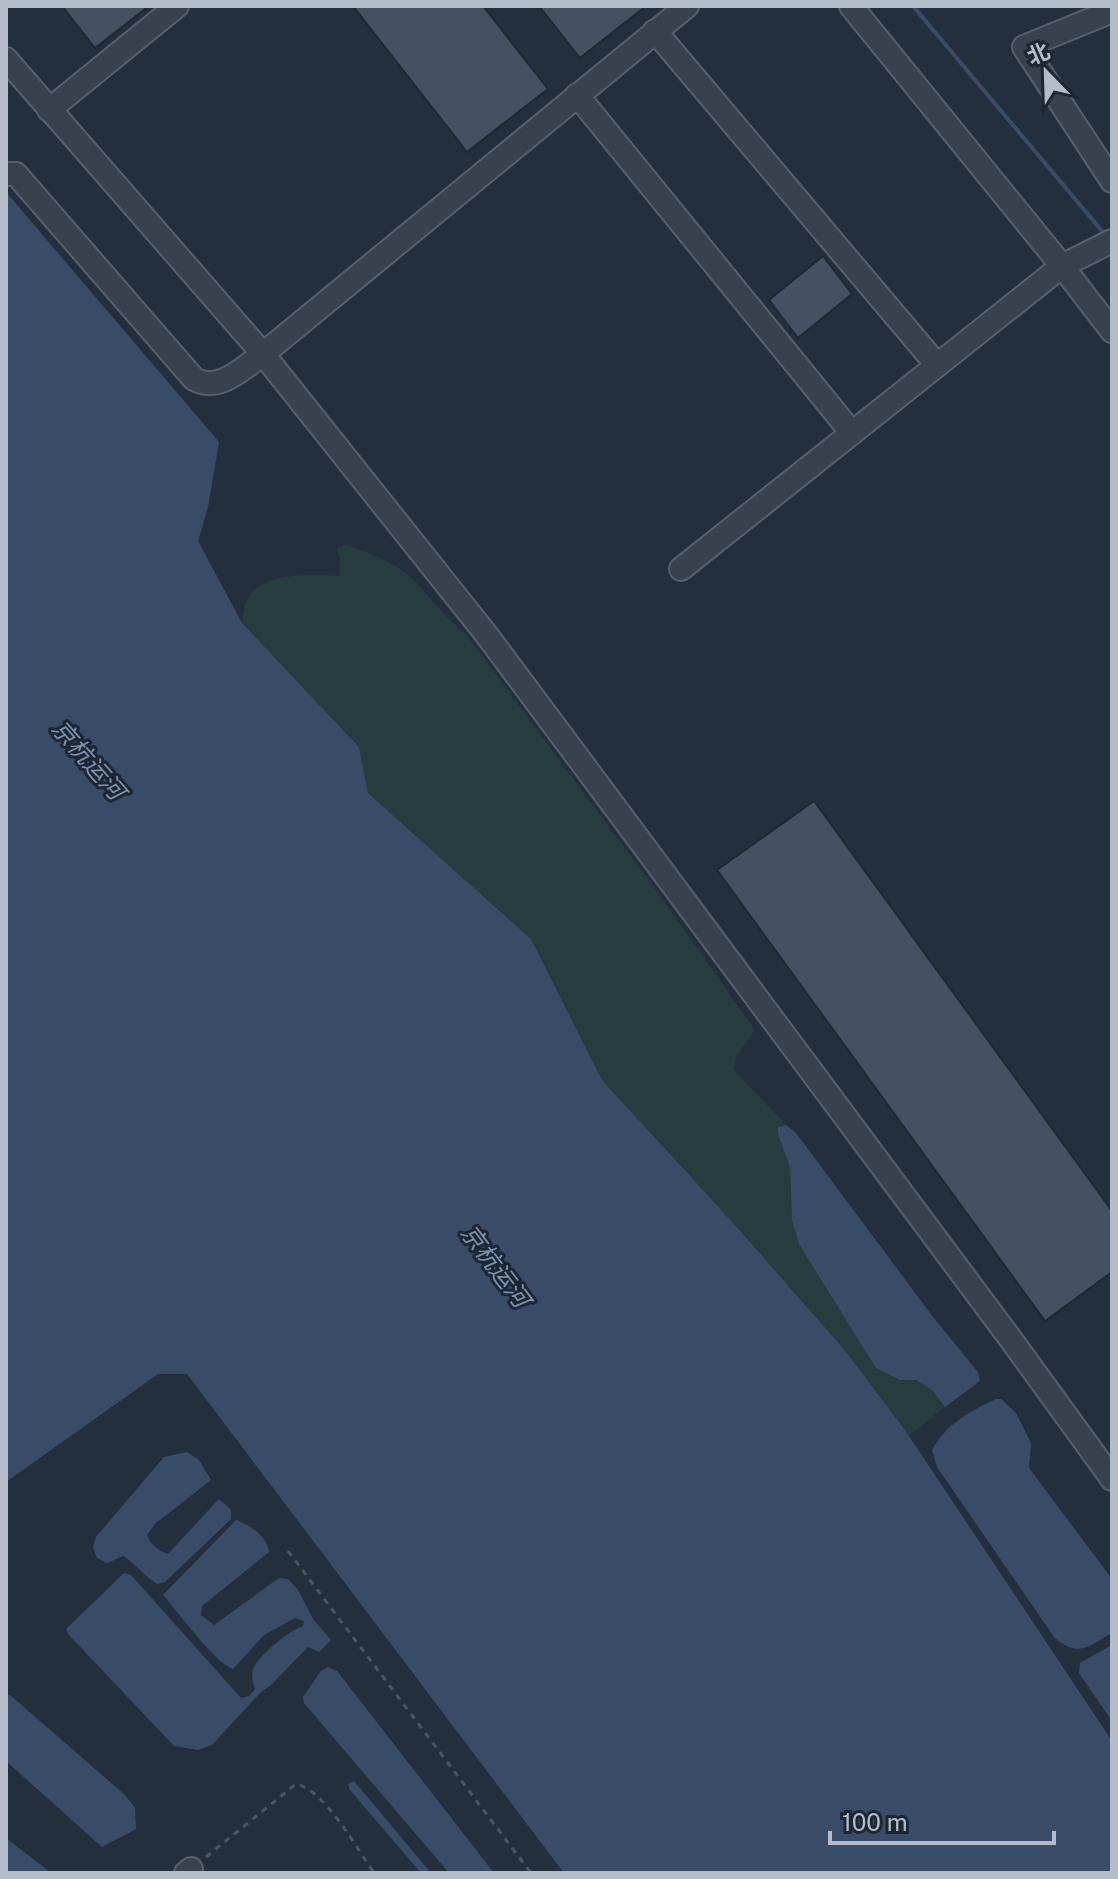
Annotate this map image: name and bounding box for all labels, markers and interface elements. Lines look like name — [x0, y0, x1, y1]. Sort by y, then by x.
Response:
north arrow — [1006, 32, 1086, 112]
text: 北 — [1023, 37, 1053, 70]
water label: 京杭运河 — [47, 714, 133, 808]
water label: 京杭运河 — [456, 1219, 538, 1315]
scale bar — [830, 1795, 1054, 1845]
text: 100 m — [842, 1808, 908, 1836]

